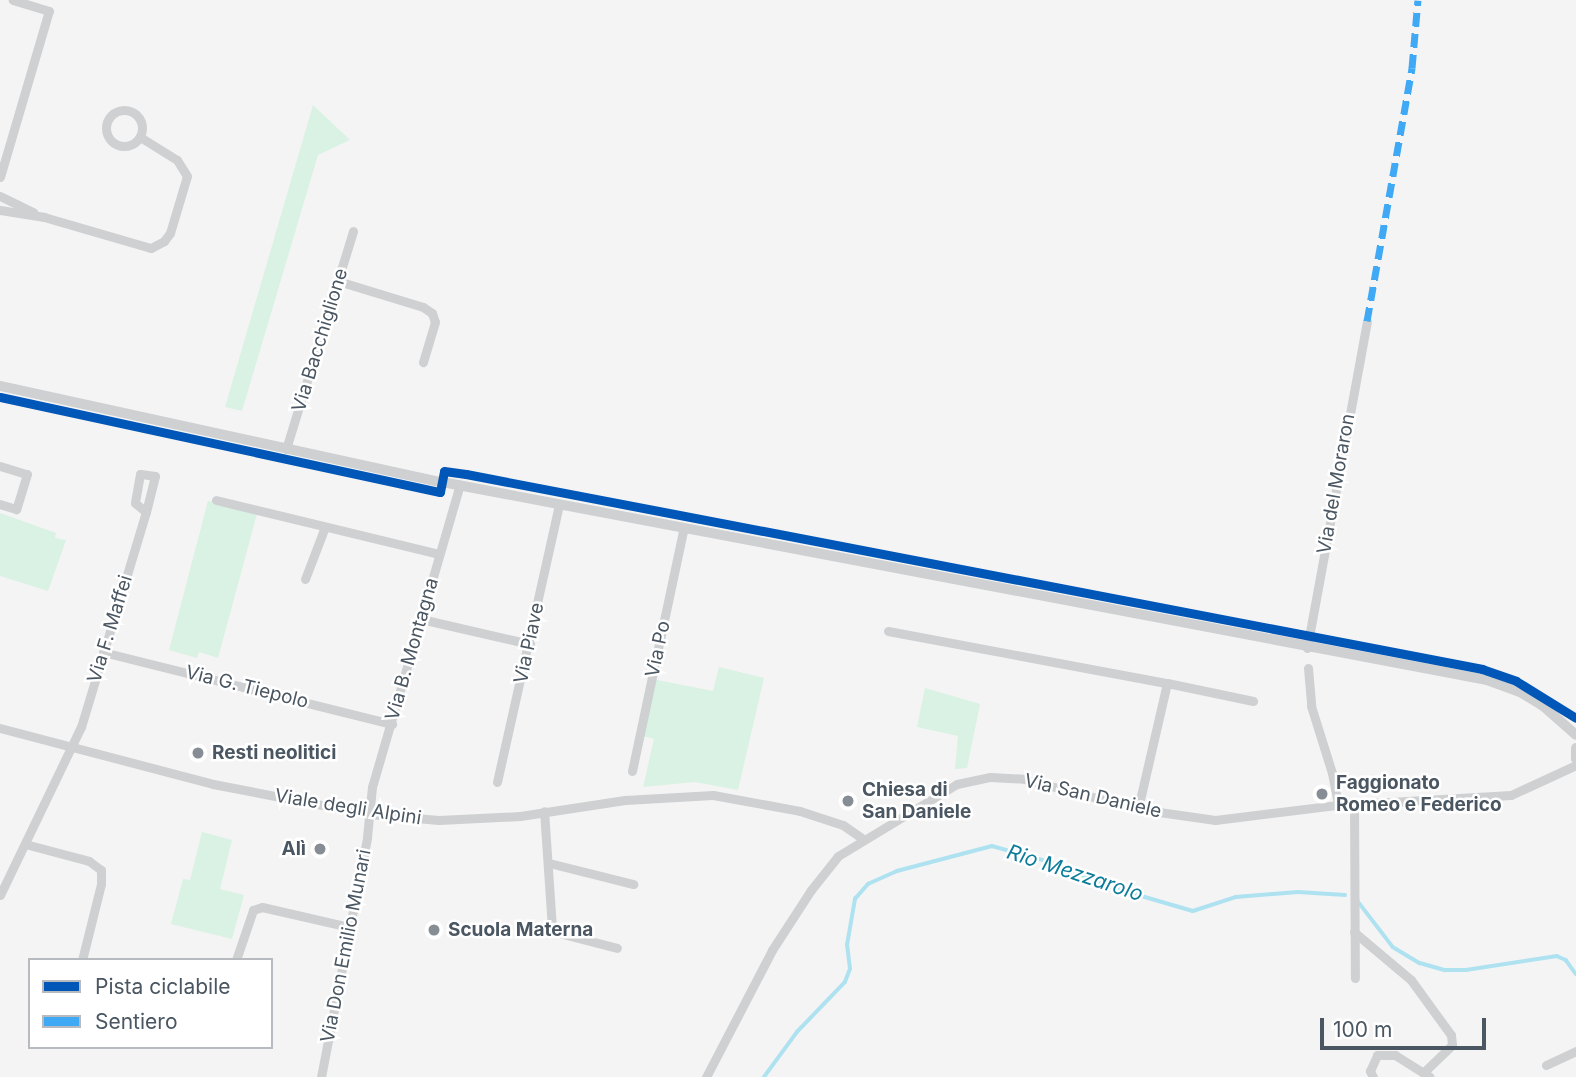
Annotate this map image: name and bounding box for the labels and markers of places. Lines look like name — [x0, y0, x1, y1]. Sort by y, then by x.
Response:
place label: Resti neolitici — [212, 742, 336, 764]
marker: Resti neolitici — [190, 745, 206, 761]
place label: Faggionato Romeo e Federico — [1336, 772, 1502, 816]
place label: Chiesa di San Daniele — [862, 779, 971, 823]
marker: Faggionato Romeo e Federico — [1314, 786, 1330, 802]
marker: Chiesa di San Daniele — [840, 793, 856, 809]
place label: Alì — [282, 838, 306, 860]
marker: Alì — [312, 841, 328, 857]
place label: Scuola Materna — [448, 919, 593, 941]
marker: Scuola Materna — [426, 922, 442, 938]

